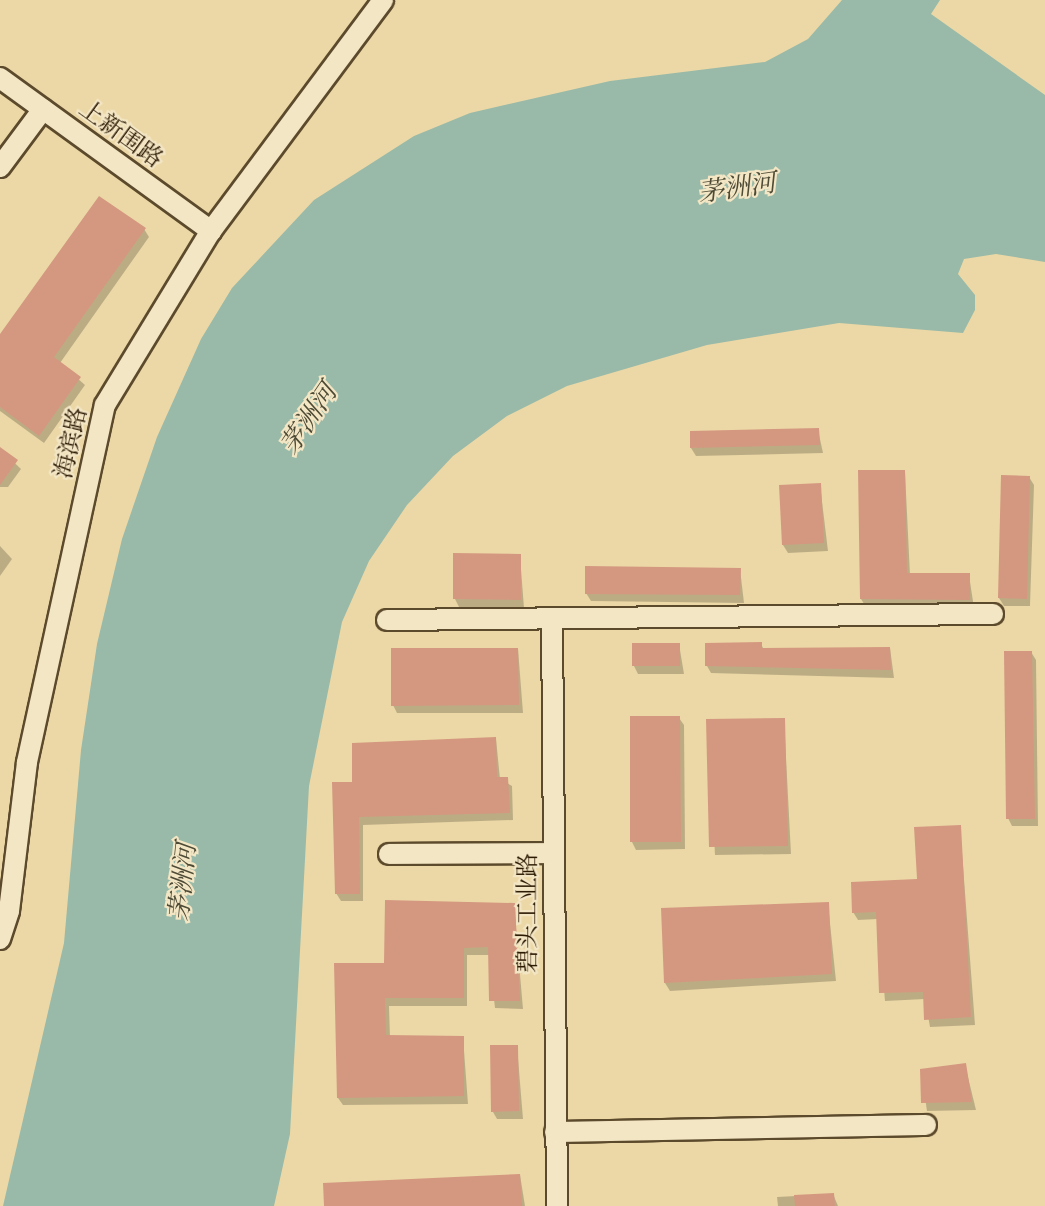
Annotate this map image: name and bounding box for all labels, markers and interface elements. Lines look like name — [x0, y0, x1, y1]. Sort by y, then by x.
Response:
street label: 上新围路 — [74, 94, 168, 174]
water label: 茅洲河 — [696, 167, 778, 209]
water label: 茅洲河 — [274, 378, 344, 460]
street label: 海滨路 — [49, 405, 93, 481]
water label: 茅洲河 — [163, 842, 203, 922]
street label: 碧头工业路 — [514, 853, 542, 973]

